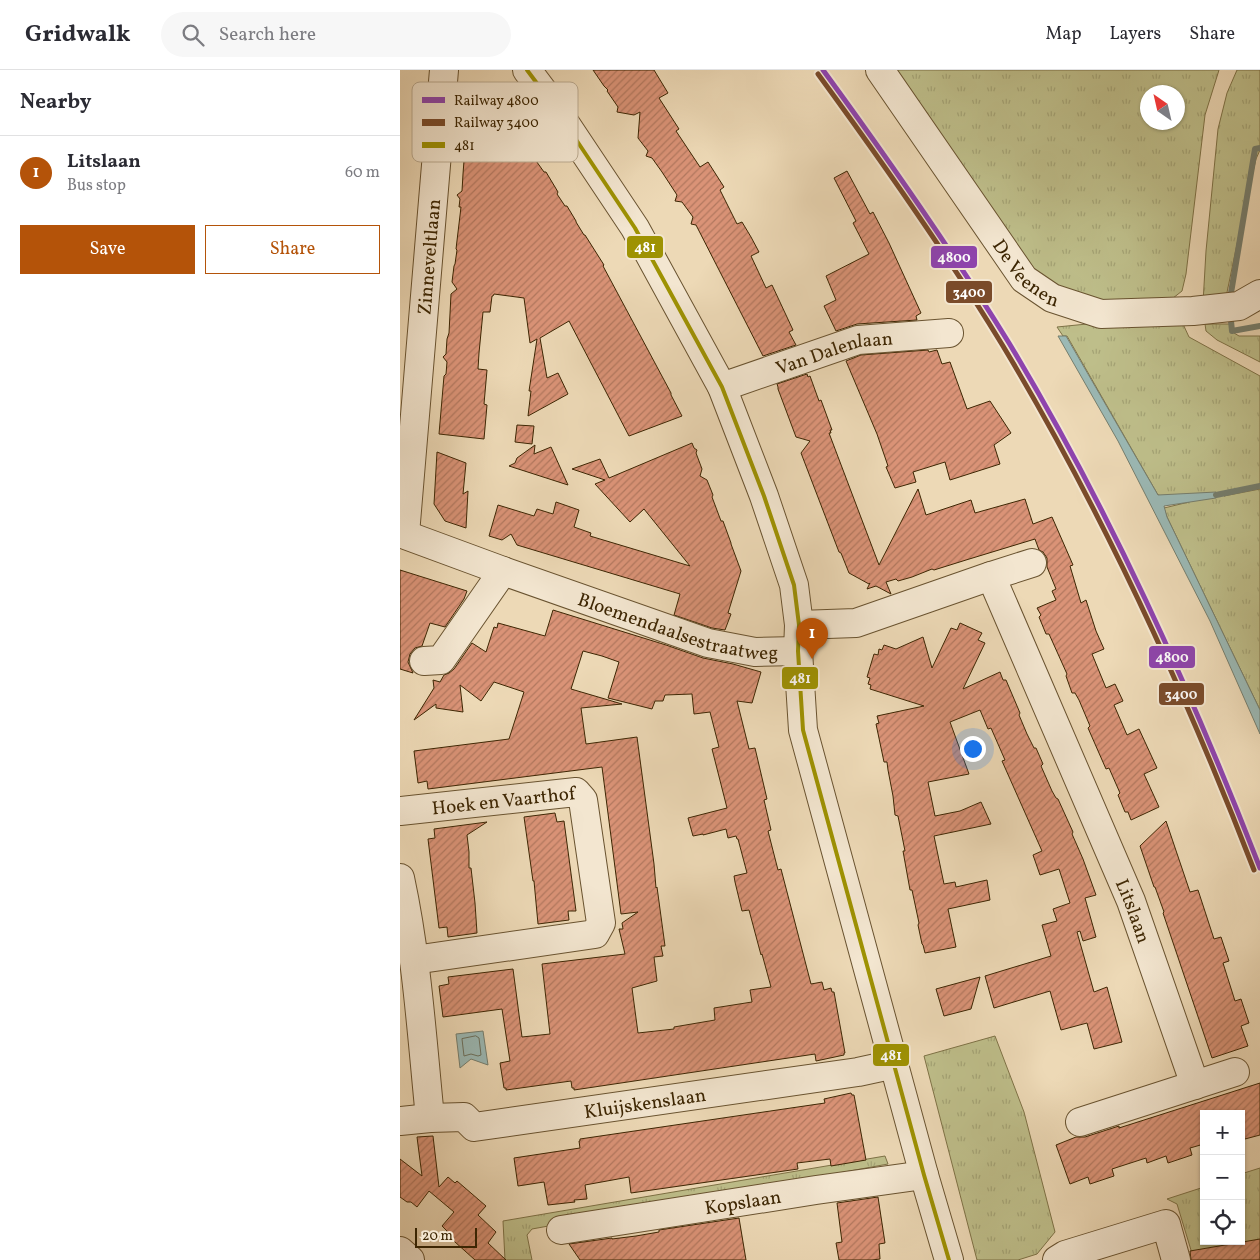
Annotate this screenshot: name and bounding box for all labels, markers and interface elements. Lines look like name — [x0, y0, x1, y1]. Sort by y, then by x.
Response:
search box — [161, 12, 511, 57]
text: Gridwalk — [25, 18, 131, 52]
icon: search — [179, 21, 207, 49]
text: Search here — [219, 22, 316, 48]
text: Map — [1045, 22, 1081, 47]
text: Layers — [1109, 22, 1161, 47]
text: Share — [1189, 22, 1235, 47]
legend — [412, 82, 578, 162]
north arrow — [1140, 85, 1185, 130]
text: Nearby — [20, 88, 91, 117]
text: Railway 4800 — [454, 92, 539, 111]
text: Railway 3400 — [454, 114, 539, 133]
text: 481 — [454, 137, 475, 156]
text: Litslaan — [67, 149, 141, 175]
text: 1 — [33, 162, 39, 184]
text: 60 m — [345, 162, 380, 184]
text: Bus stop — [67, 175, 126, 197]
street label: Zinneveltlaan — [412, 198, 448, 316]
button: Save — [20, 225, 195, 274]
button: Share — [205, 225, 380, 274]
line badge: 481 — [626, 235, 664, 259]
street label: De Veenen — [985, 235, 1062, 314]
text: 481 — [634, 239, 656, 258]
line badge: 4800 — [930, 245, 978, 269]
text: 4800 — [937, 249, 971, 268]
line badge: 3400 — [945, 280, 993, 304]
text: 3400 — [953, 284, 986, 303]
street label: Van Dalenlaan — [773, 326, 894, 382]
street label: Bloemendaalsestraatweg — [574, 587, 778, 668]
pin: 1 — [796, 618, 828, 659]
line badge: 4800 — [1148, 645, 1196, 669]
text: 4800 — [1155, 649, 1189, 668]
line badge: 481 — [781, 666, 819, 690]
text: 481 — [789, 670, 811, 689]
line badge: 3400 — [1158, 682, 1205, 706]
text: 3400 — [1165, 686, 1198, 705]
your location — [960, 736, 986, 762]
street label: Hoek en Vaarthof — [431, 781, 578, 822]
street label: Litslaan — [1108, 875, 1156, 947]
line badge: 481 — [872, 1043, 910, 1067]
text: 481 — [880, 1047, 902, 1066]
street label: Kluijskenslaan — [583, 1083, 708, 1126]
map controls — [1200, 1110, 1245, 1245]
button: + — [1200, 1110, 1245, 1155]
button: − — [1200, 1155, 1245, 1200]
street label: Kopslaan — [703, 1185, 783, 1222]
button: locate — [1200, 1200, 1245, 1245]
scale bar — [415, 1225, 478, 1248]
text: 20 m — [422, 1227, 453, 1246]

